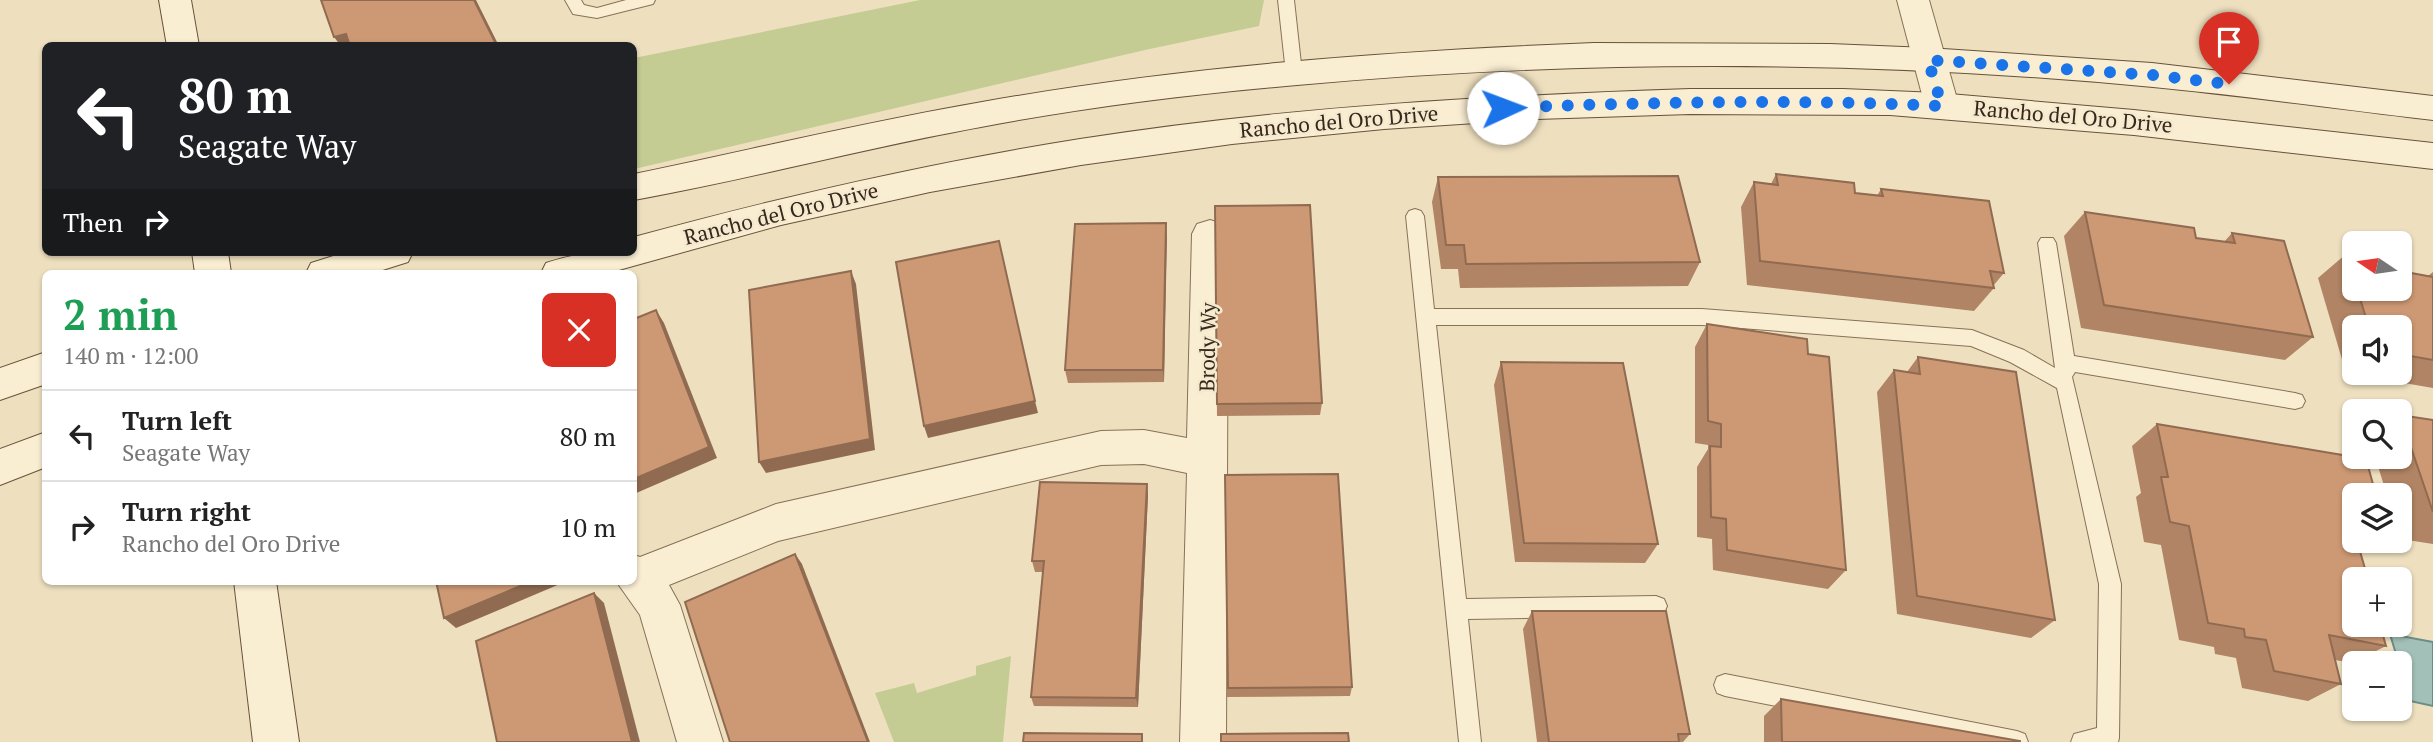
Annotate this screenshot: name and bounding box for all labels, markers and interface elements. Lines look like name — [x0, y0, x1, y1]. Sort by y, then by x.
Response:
pin — [2199, 12.0, 2259, 84]
icon: arrive — [2210, 23, 2248, 61]
text: 80 m — [178, 62, 292, 127]
icon: left — [63, 70, 154, 161]
position arrow — [1466, 71, 1540, 145]
street label: Rancho del Oro Drive — [1973, 93, 2174, 139]
street label: Rancho del Oro Drive — [1238, 98, 1439, 144]
text: Seagate Way — [178, 125, 356, 167]
street label: Rancho del Oro Drive — [681, 175, 881, 251]
icon: right — [137, 203, 175, 241]
text: Then — [63, 205, 123, 239]
north arrow — [2342, 231, 2412, 301]
map controls — [2342, 231, 2412, 721]
text: 2 min — [63, 286, 178, 342]
button: close — [542, 293, 616, 367]
street label: Brody Wy — [1192, 302, 1222, 392]
button: sound — [2342, 315, 2412, 385]
text: 140 m · 12:00 — [63, 340, 198, 371]
button: search — [2342, 399, 2412, 469]
text: Turn left — [122, 403, 232, 437]
icon: left — [63, 417, 101, 455]
text: 80 m — [560, 419, 616, 453]
text: Seagate Way — [122, 437, 250, 468]
button: layers — [2342, 483, 2412, 553]
text: Turn right — [122, 494, 251, 528]
icon: right — [63, 508, 101, 546]
text: 10 m — [560, 510, 616, 544]
text: Rancho del Oro Drive — [122, 528, 340, 559]
button: + — [2342, 567, 2412, 637]
button: − — [2342, 651, 2412, 721]

